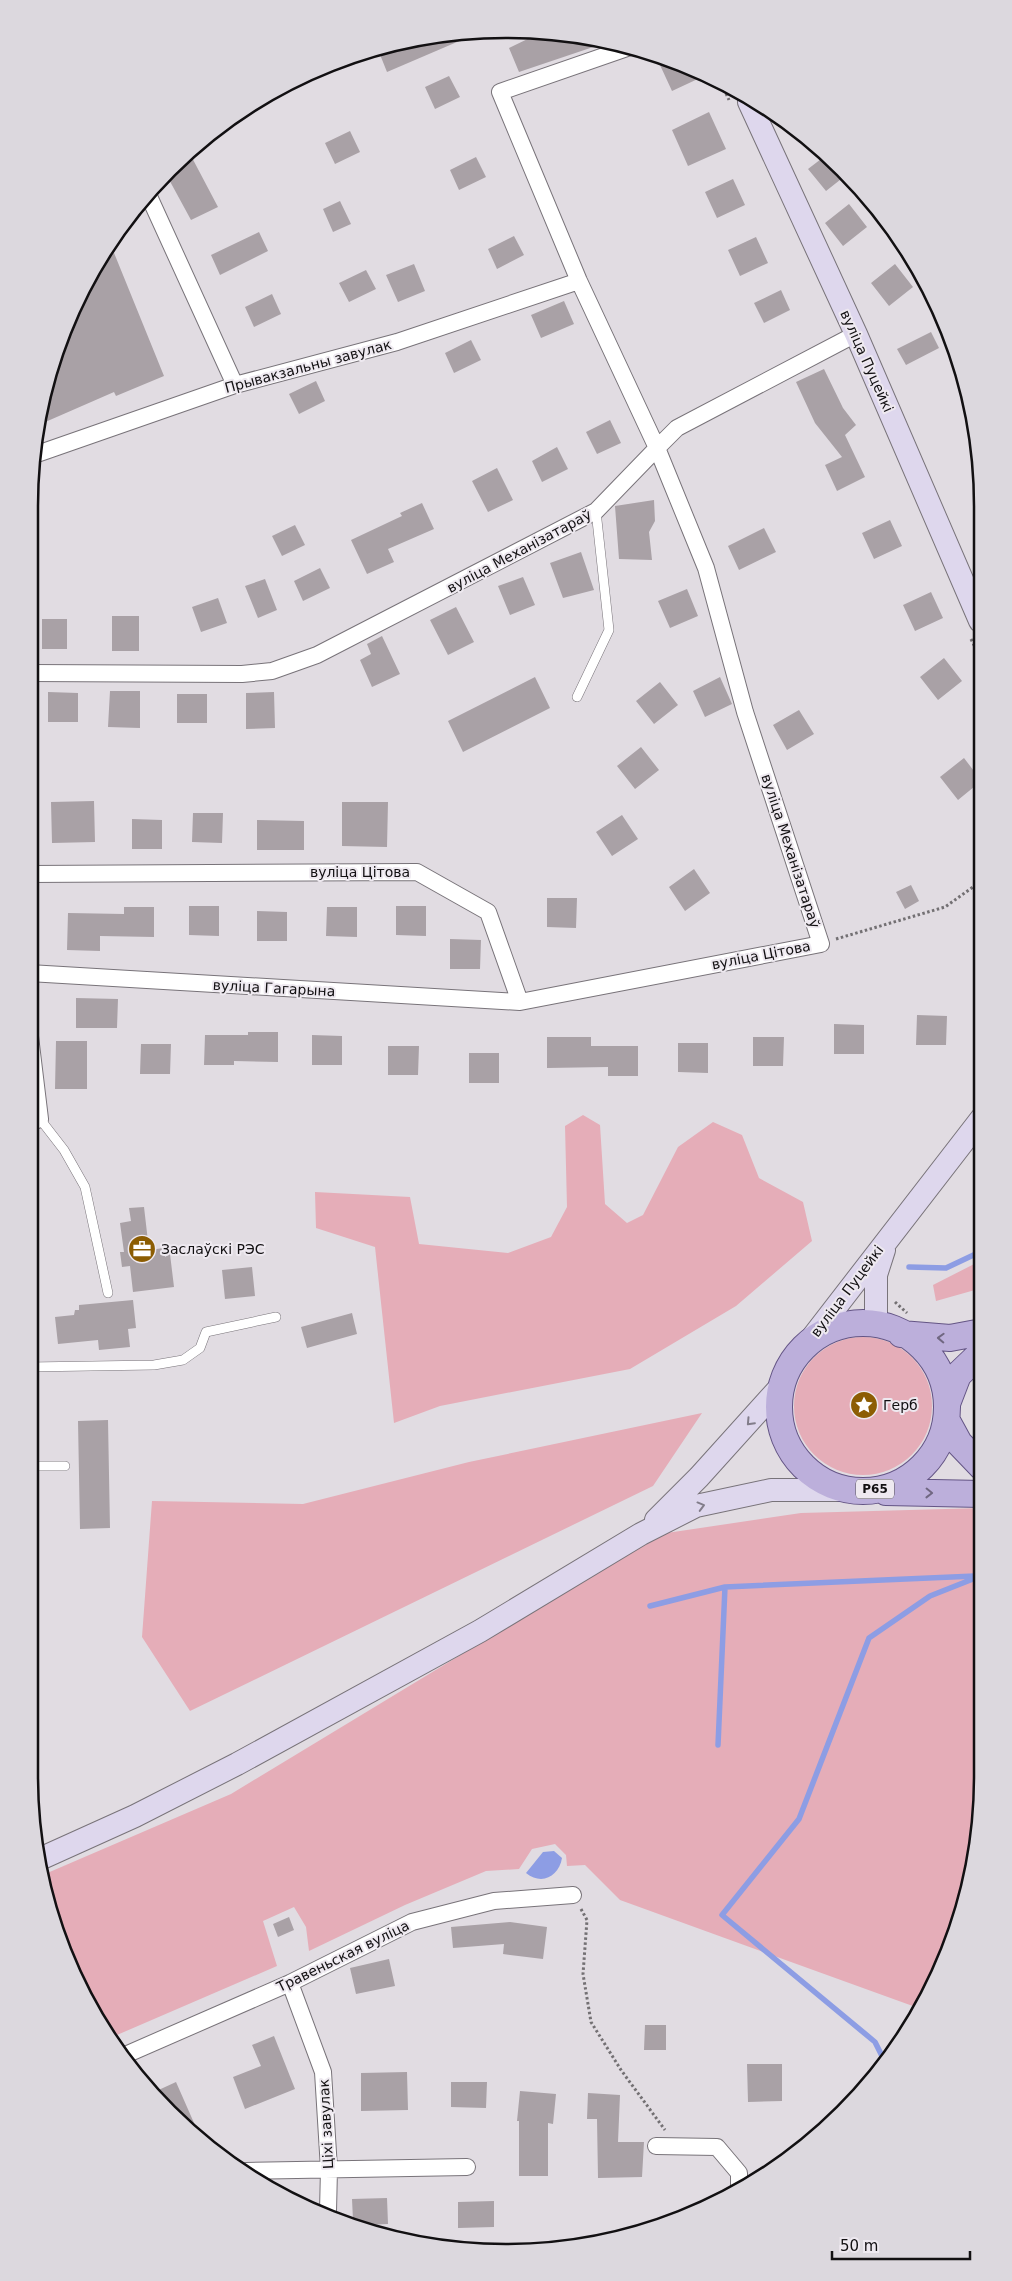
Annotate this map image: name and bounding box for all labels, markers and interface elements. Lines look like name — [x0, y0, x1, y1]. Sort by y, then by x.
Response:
street label: вуліца Пуцейкі — [837, 307, 897, 415]
street label: Прывакзальны завулак — [223, 336, 393, 396]
street label: вуліца Механізатараў — [444, 506, 594, 596]
street label: вуліца Механізатараў — [759, 772, 823, 930]
street label: вуліца Цітова — [310, 864, 410, 880]
street label: вуліца Цітова — [710, 938, 812, 972]
street label: вуліца Гагарына — [212, 977, 336, 999]
office icon: Заслаўскі РЭС — [127, 1234, 157, 1264]
place label: Заслаўскі РЭС — [161, 1241, 265, 1257]
street label: вуліца Пуцейкі — [807, 1242, 887, 1340]
one-way arrow — [937, 1333, 945, 1343]
place icon: Герб — [849, 1390, 879, 1420]
place label: Герб — [883, 1397, 918, 1413]
one-way arrow — [747, 1416, 756, 1425]
road number: Р65 — [856, 1480, 894, 1498]
one-way arrow — [925, 1487, 933, 1498]
one-way arrow — [696, 1501, 704, 1511]
street label: Травеньская вуліца — [273, 1917, 412, 1995]
street label: Ціхі завулак — [316, 2079, 336, 2169]
scale bar — [832, 2228, 970, 2260]
text: 50 m — [840, 2237, 878, 2255]

